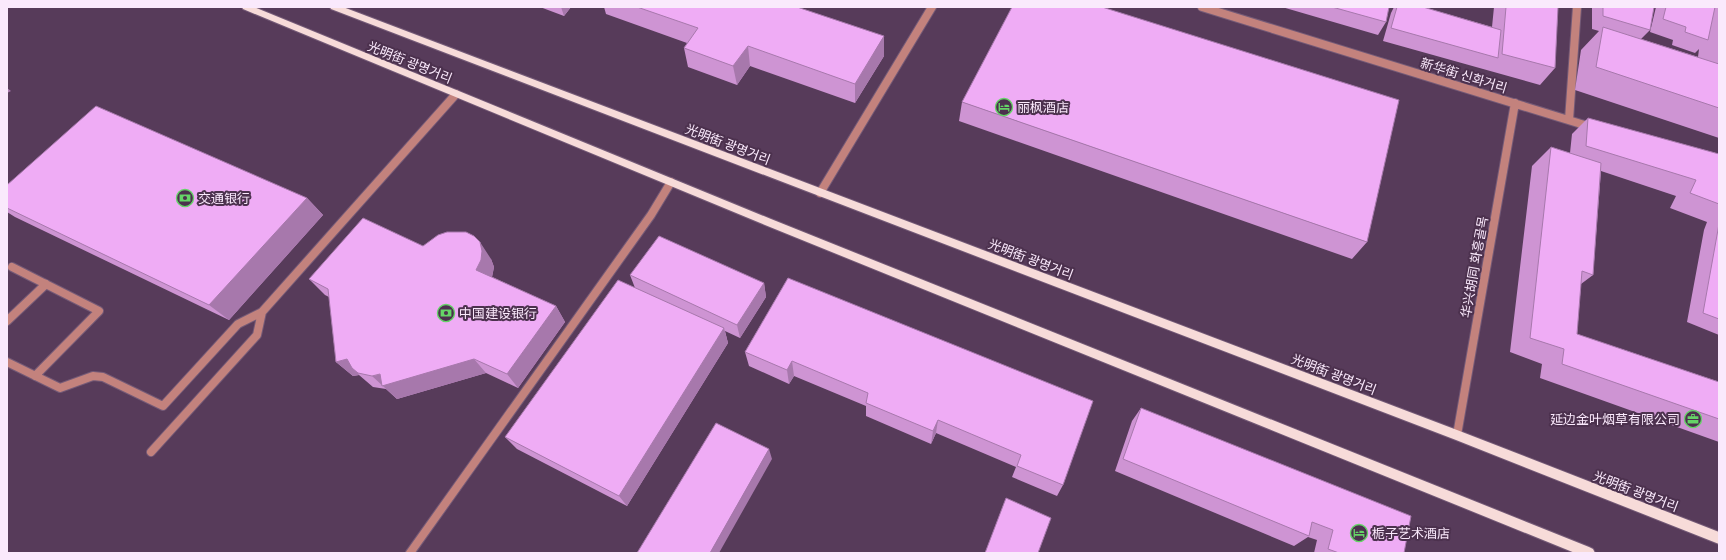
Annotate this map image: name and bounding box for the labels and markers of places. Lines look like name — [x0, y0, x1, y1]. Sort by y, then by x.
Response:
hotel icon: 丽枫酒店 — [994, 97, 1014, 117]
place label: 丽枫酒店 — [1017, 99, 1069, 115]
bank icon: 交通银行 — [175, 188, 195, 208]
place label: 交通银行 — [198, 190, 250, 206]
bank icon: 中国建设银行 — [436, 303, 456, 323]
place label: 中国建设银行 — [459, 305, 537, 321]
office icon: 延边金叶烟草有限公司 — [1683, 409, 1703, 429]
place label: 延边金叶烟草有限公司 — [1550, 411, 1680, 427]
hotel icon: 栀子艺术酒店 — [1349, 523, 1369, 543]
place label: 栀子艺术酒店 — [1372, 525, 1450, 541]

